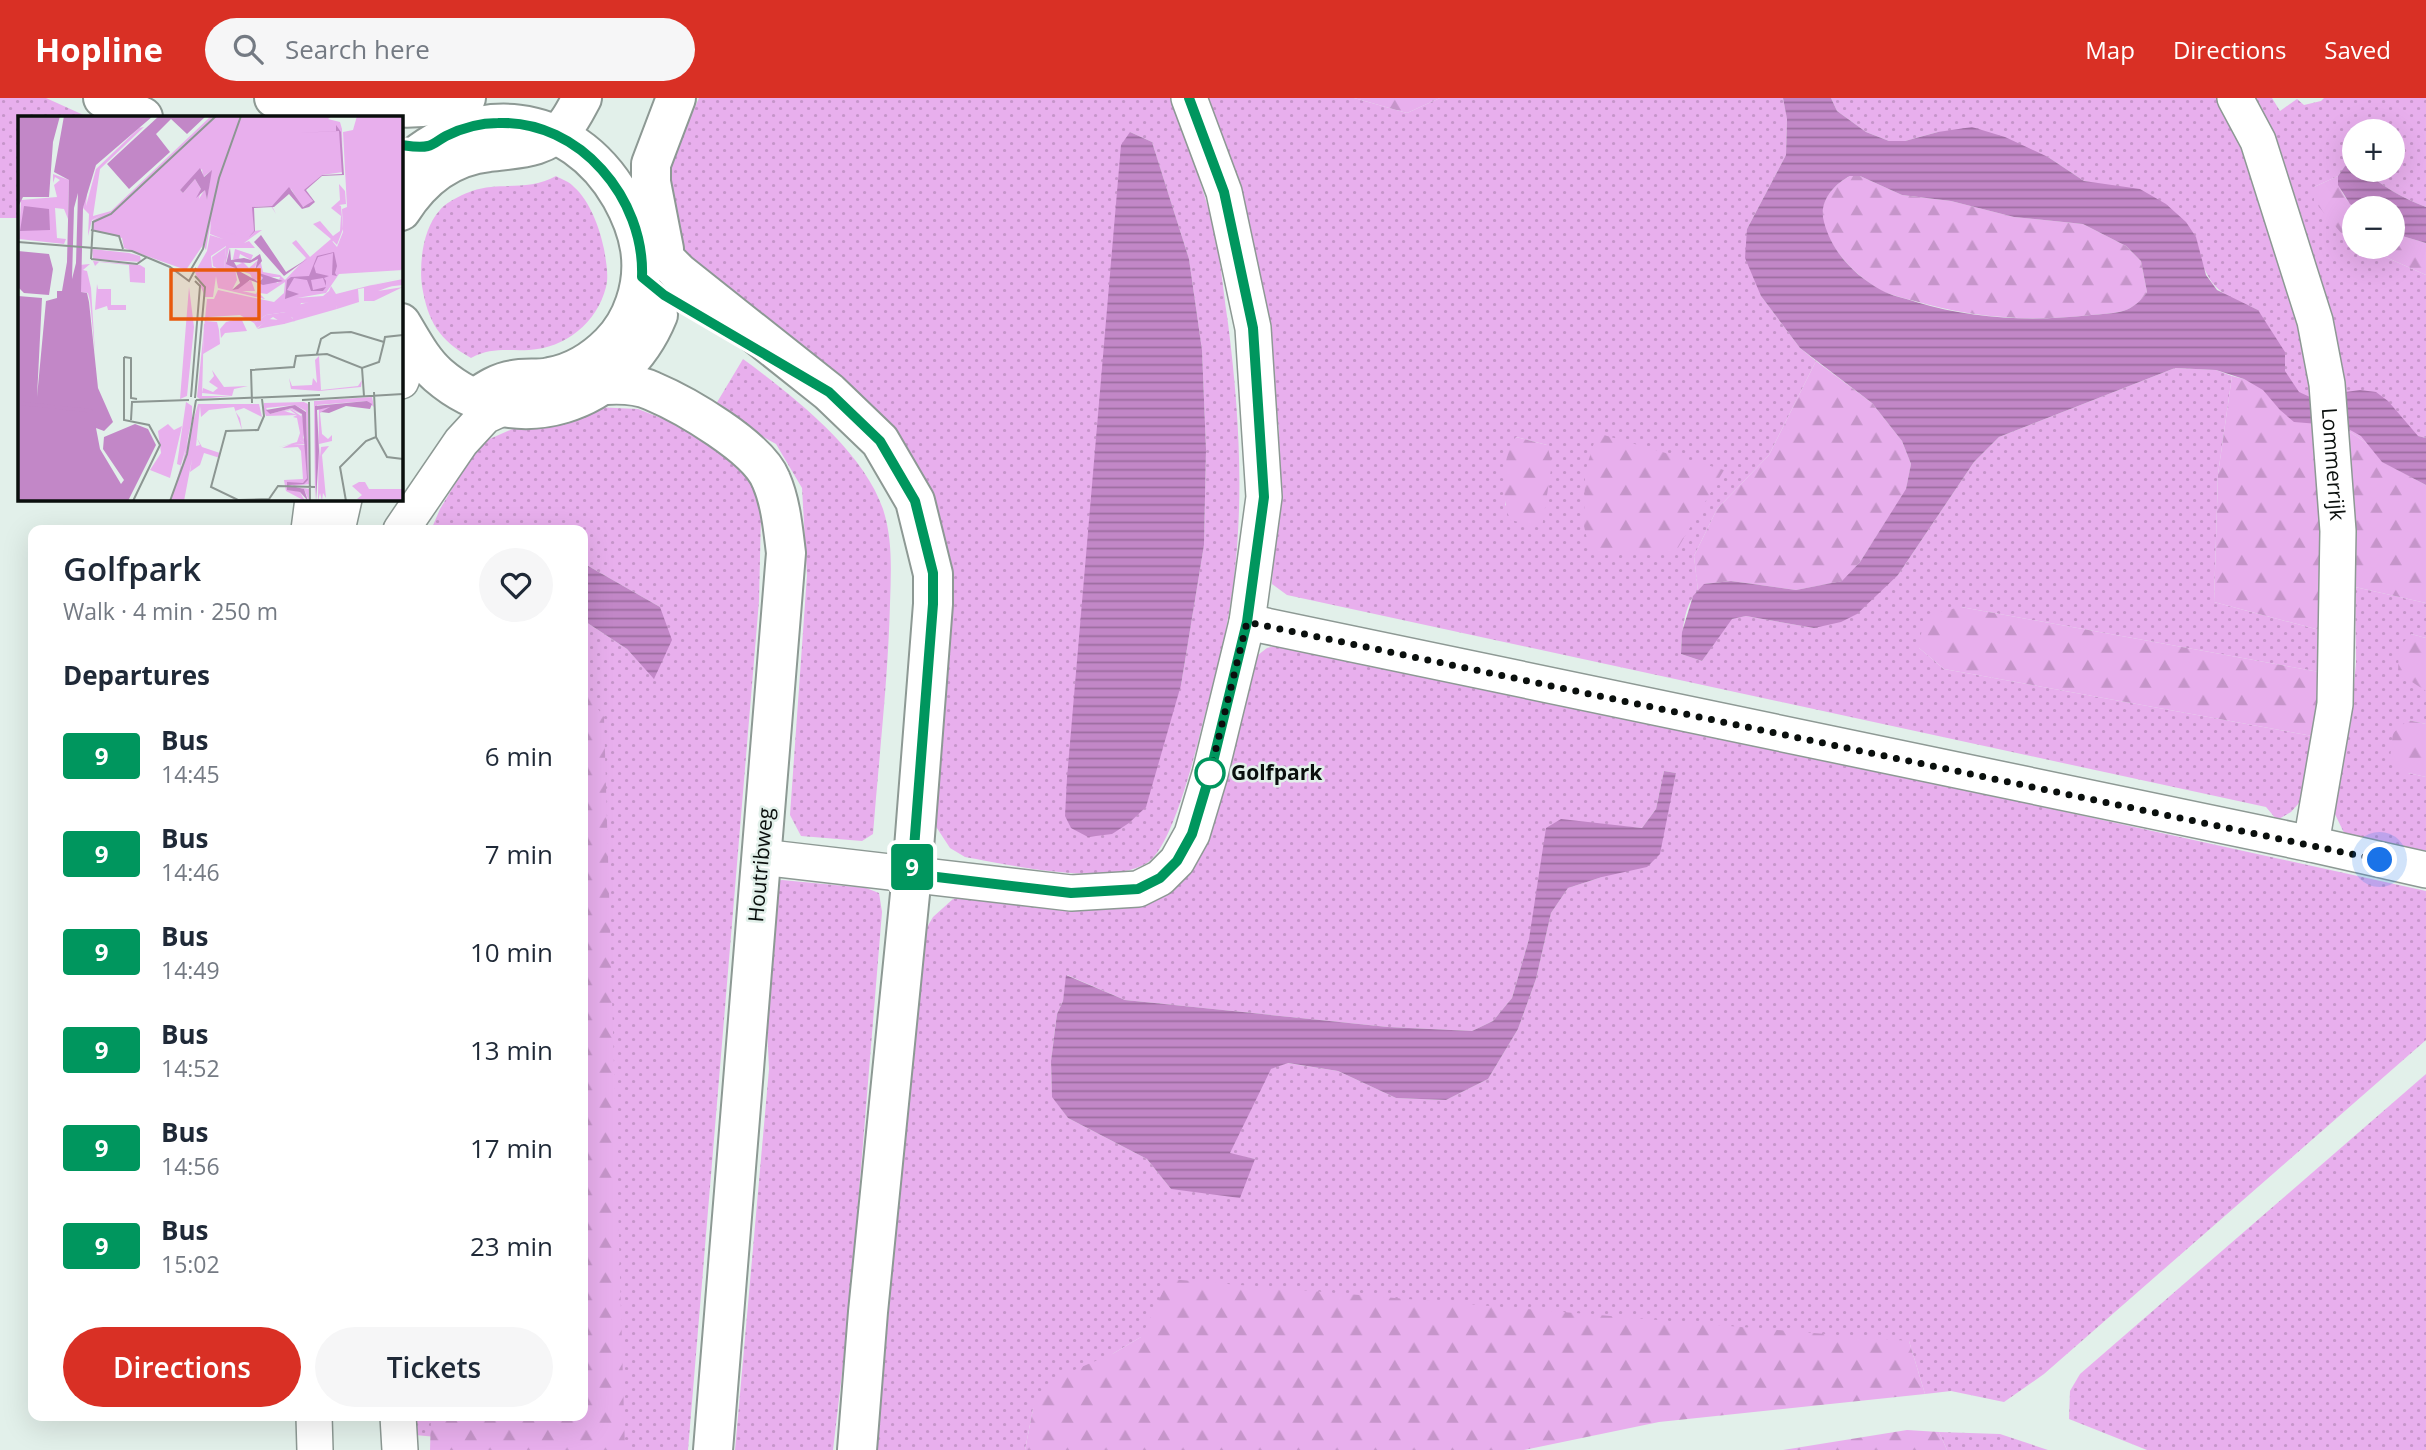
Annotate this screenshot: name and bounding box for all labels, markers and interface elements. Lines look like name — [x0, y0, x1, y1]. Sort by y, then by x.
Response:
search box — [205, 18, 695, 81]
text: Hopline — [35, 27, 163, 72]
icon: search — [229, 30, 267, 68]
text: Search here — [285, 31, 430, 67]
text: Map — [2085, 33, 2135, 66]
text: Directions — [2173, 33, 2286, 66]
text: Saved — [2324, 33, 2391, 66]
inset map — [18, 116, 402, 500]
map controls — [2342, 119, 2405, 259]
button: + — [2342, 119, 2405, 182]
button: − — [2342, 196, 2405, 259]
street label: Lommerrijk — [2316, 407, 2352, 521]
text: Golfpark — [63, 546, 201, 591]
button: heart — [479, 548, 553, 622]
text: Walk · 4 min · 250 m — [63, 595, 278, 627]
text: Departures — [63, 657, 210, 693]
text: Bus — [161, 722, 208, 758]
text: 6 min — [485, 738, 553, 774]
text: 9 — [95, 739, 108, 772]
text: 14:45 — [161, 758, 220, 790]
marker: Golfpark — [1195, 758, 1225, 788]
place label: Golfpark — [1231, 758, 1323, 786]
street label: Houtribweg — [741, 807, 779, 923]
text: Bus — [161, 820, 208, 856]
text: 7 min — [485, 836, 553, 872]
text: 9 — [95, 837, 108, 870]
your location — [2362, 842, 2397, 877]
line badge: 9 — [889, 844, 935, 890]
text: 9 — [905, 850, 919, 883]
text: 14:46 — [161, 856, 220, 888]
text: Bus — [161, 918, 208, 954]
text: 10 min — [470, 934, 553, 970]
text: 9 — [95, 935, 108, 968]
text: 14:49 — [161, 954, 220, 986]
text: Bus — [161, 1016, 208, 1052]
text: 13 min — [470, 1032, 553, 1068]
text: 9 — [95, 1033, 108, 1066]
text: 14:52 — [161, 1052, 220, 1084]
text: Bus — [161, 1114, 208, 1150]
text: 17 min — [470, 1130, 553, 1166]
text: 9 — [95, 1131, 108, 1164]
text: 14:56 — [161, 1150, 220, 1182]
text: Bus — [161, 1212, 208, 1248]
text: 23 min — [470, 1228, 553, 1264]
text: 9 — [95, 1229, 108, 1262]
text: 15:02 — [161, 1248, 220, 1280]
button: Directions — [63, 1327, 301, 1407]
button: Tickets — [315, 1327, 553, 1407]

